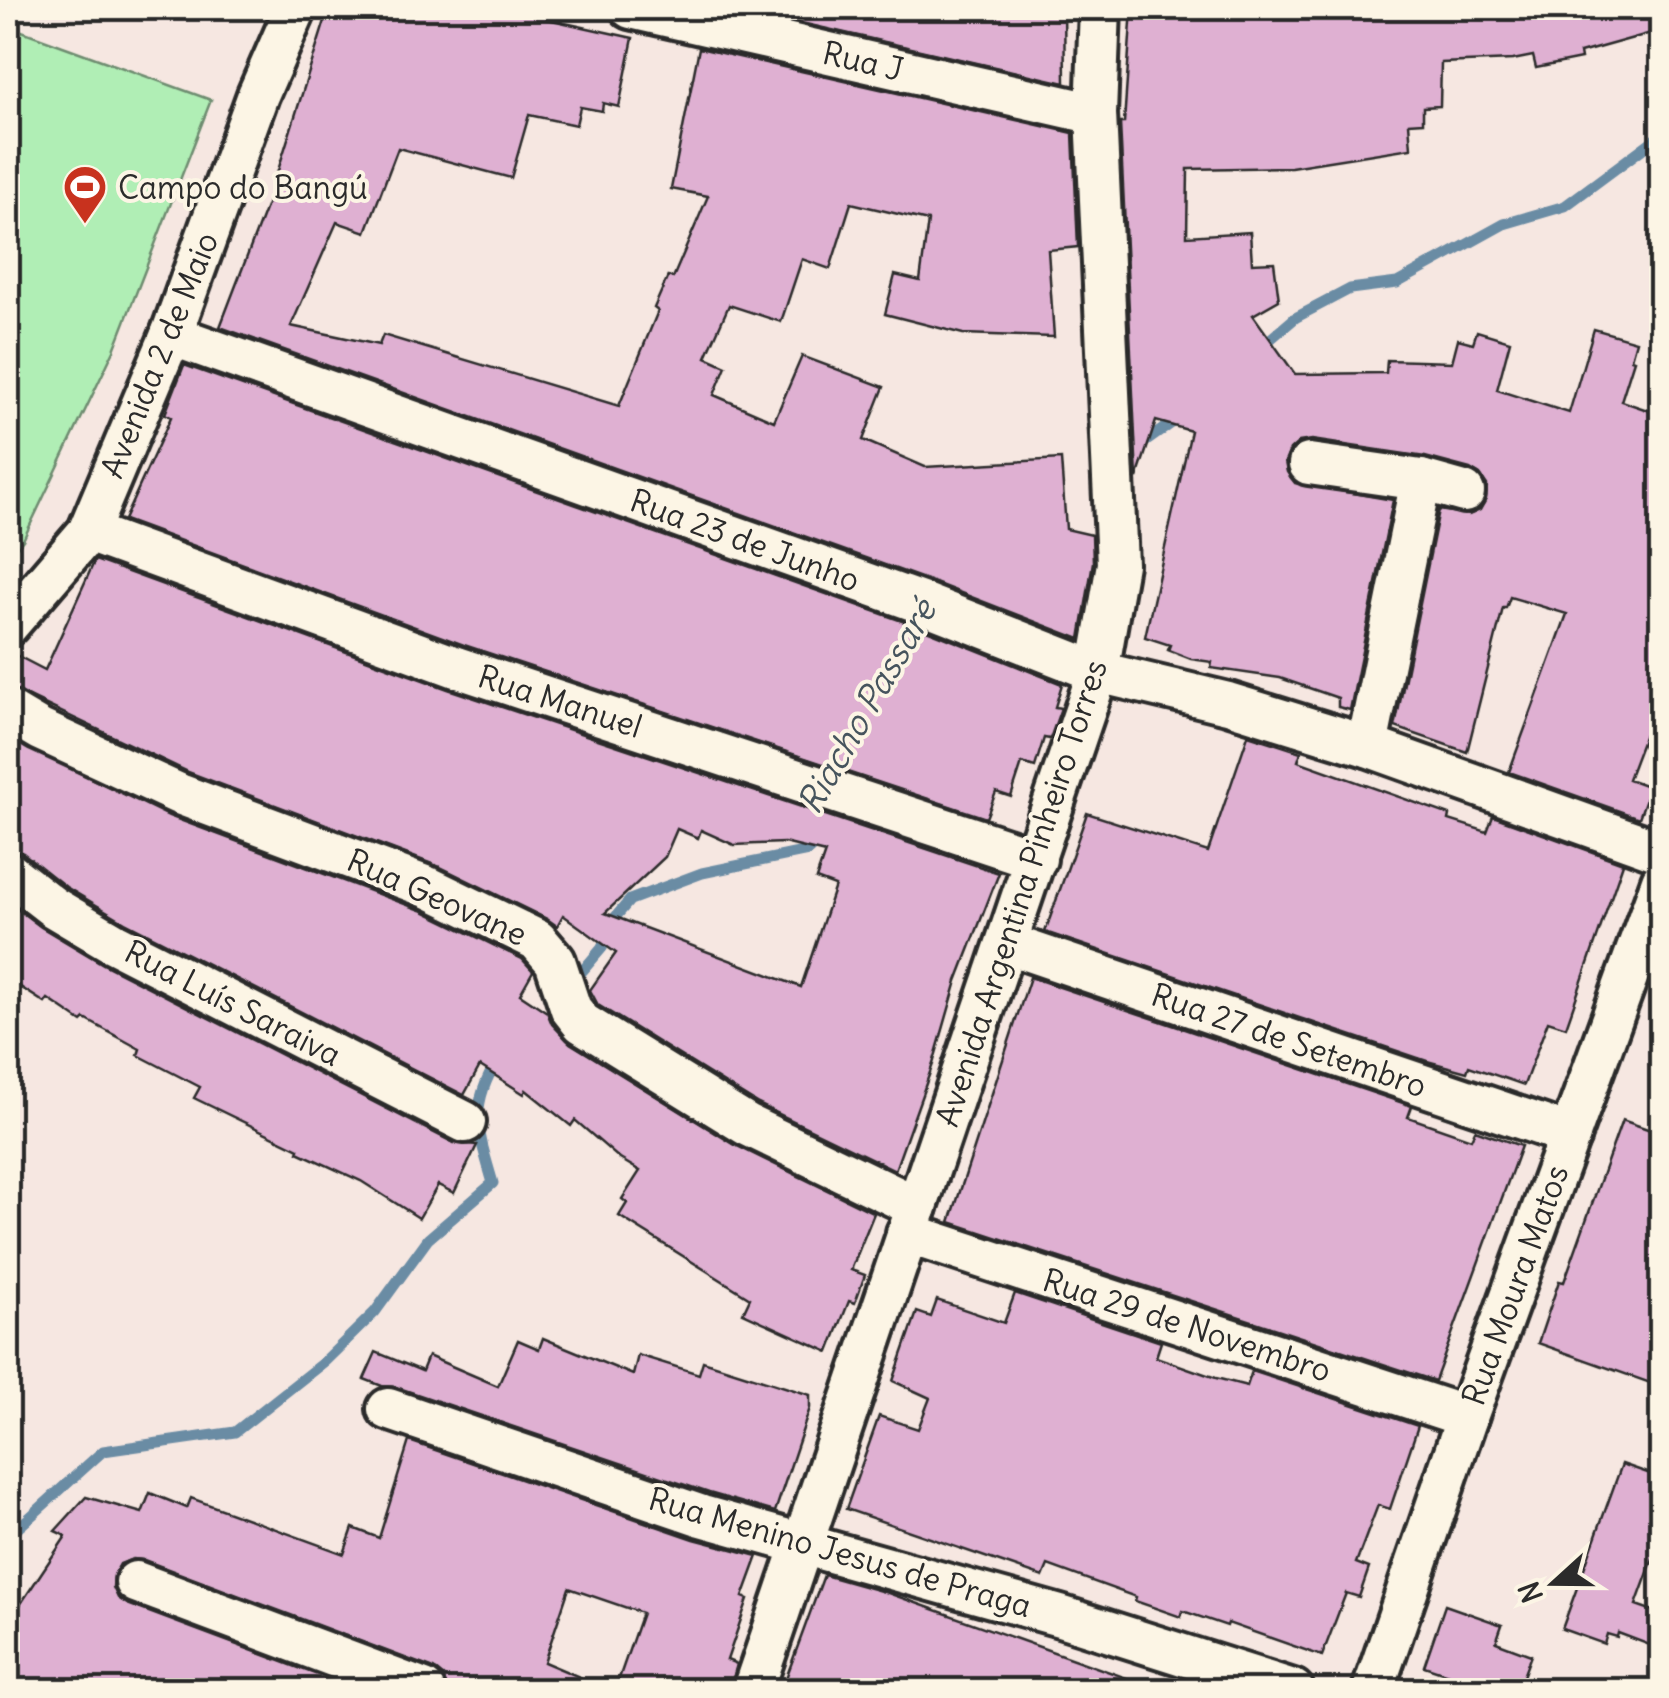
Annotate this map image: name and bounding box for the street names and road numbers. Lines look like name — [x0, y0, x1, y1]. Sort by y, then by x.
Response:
street label: Rua J — [819, 32, 907, 90]
street label: Avenida 2 de Maio — [91, 226, 227, 484]
street label: Rua 23 de Junho — [625, 479, 865, 601]
street label: Avenida Argentina Pinheiro Torres — [926, 654, 1116, 1132]
street label: Rua Manuel — [473, 655, 647, 747]
street label: Rua Geovane — [341, 839, 533, 955]
street label: Rua Luís Saraiva — [118, 931, 348, 1075]
street label: Rua 27 de Setembro — [1146, 974, 1432, 1106]
street label: Rua Moura Matos — [1452, 1159, 1578, 1411]
street label: Rua 29 de Novembro — [1038, 1259, 1336, 1391]
street label: Rua Menino Jesus de Praga — [644, 1478, 1036, 1626]

